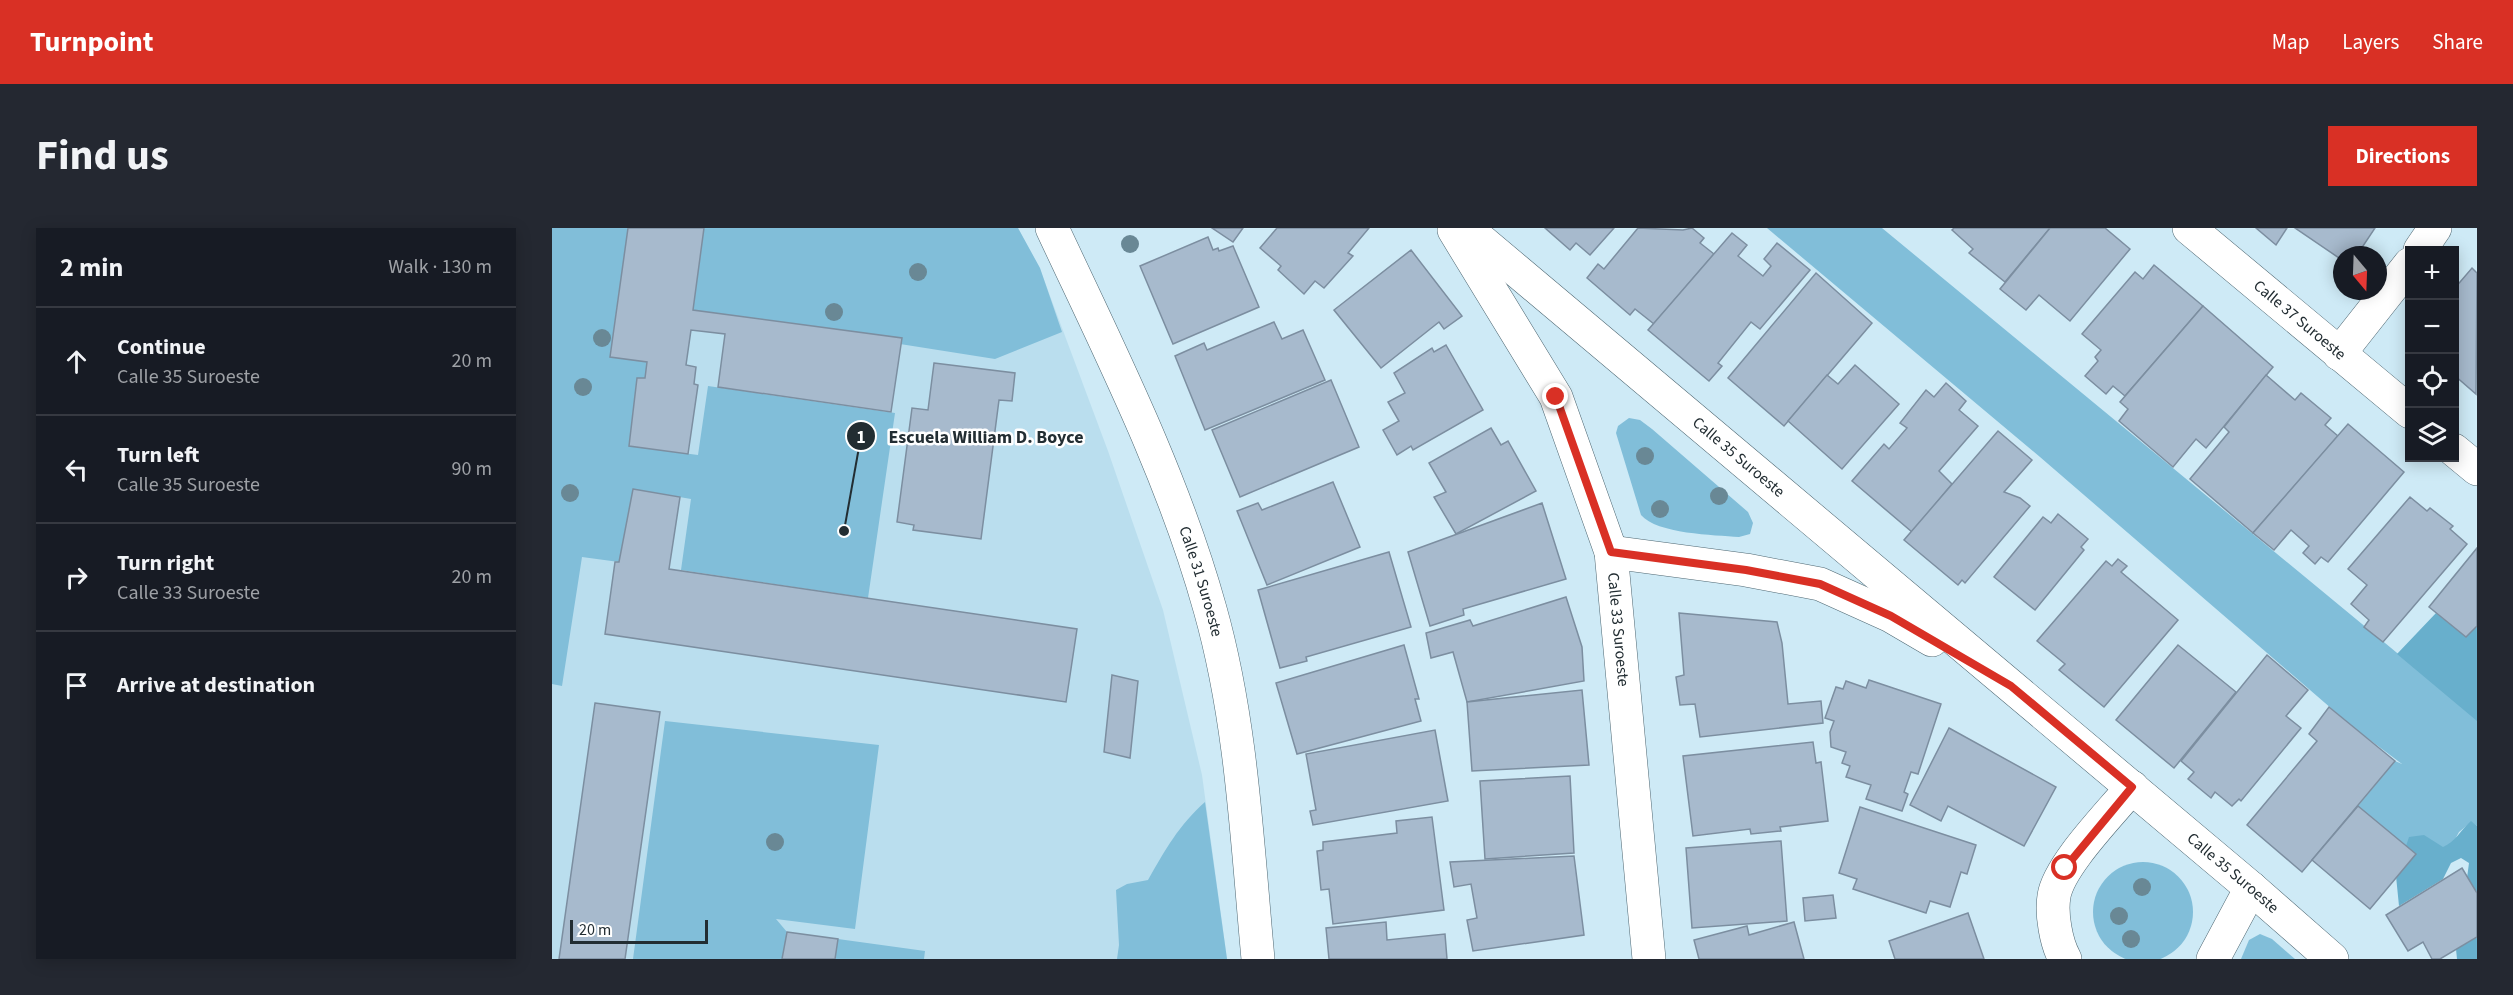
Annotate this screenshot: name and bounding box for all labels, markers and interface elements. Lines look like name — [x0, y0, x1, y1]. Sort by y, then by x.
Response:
text: Turnpoint — [30, 22, 154, 62]
text: Map — [2272, 27, 2309, 57]
text: Layers — [2342, 27, 2399, 57]
text: Share — [2432, 27, 2483, 57]
text: Find us — [36, 126, 169, 186]
button: Directions — [2328, 126, 2477, 186]
north arrow — [2333, 246, 2387, 300]
map controls — [2405, 246, 2459, 462]
button: + — [2405, 246, 2459, 300]
text: 2 min — [60, 249, 123, 286]
text: Walk · 130 m — [388, 253, 492, 281]
street label: Calle 37 Suroeste — [2249, 275, 2351, 365]
button: − — [2405, 300, 2459, 354]
text: Continue — [117, 331, 206, 363]
icon: ahead — [60, 345, 93, 378]
text: 20 m — [452, 347, 492, 375]
button: locate — [2405, 354, 2459, 408]
text: Calle 35 Suroeste — [117, 363, 260, 391]
route end — [1542, 383, 1568, 409]
button: layers — [2405, 408, 2459, 462]
street label: Calle 35 Suroeste — [1688, 412, 1789, 502]
callout: Escuela William D. Boyce — [846, 418, 1096, 454]
text: 1 — [856, 425, 866, 450]
text: Escuela William D. Boyce — [888, 425, 1084, 450]
text: Turn left — [117, 439, 199, 471]
icon: left — [60, 453, 93, 486]
text: 90 m — [452, 455, 492, 483]
text: Calle 35 Suroeste — [117, 471, 260, 499]
street label: Calle 31 Suroeste — [1173, 523, 1228, 639]
text: Turn right — [117, 547, 214, 579]
icon: right — [60, 561, 93, 594]
text: 20 m — [452, 563, 492, 591]
street label: Calle 33 Suroeste — [1602, 571, 1635, 688]
text: Calle 33 Suroeste — [117, 579, 260, 607]
icon: arrive — [60, 669, 93, 702]
text: Arrive at destination — [117, 669, 315, 701]
street label: Calle 35 Suroeste — [2182, 828, 2284, 918]
route start — [2051, 854, 2077, 880]
scale bar — [570, 917, 708, 944]
text: 20 m — [579, 919, 611, 941]

